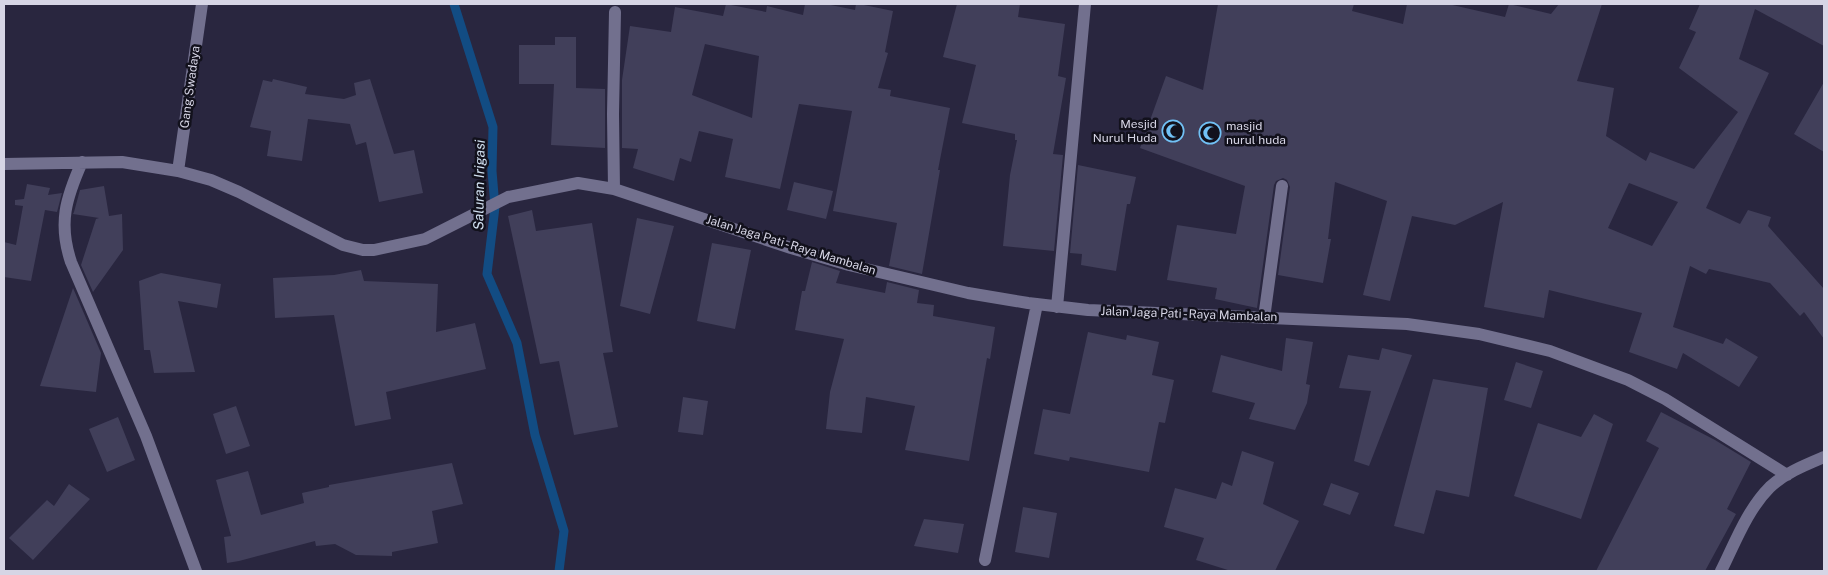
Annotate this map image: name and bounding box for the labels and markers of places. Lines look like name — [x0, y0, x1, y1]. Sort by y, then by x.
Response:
place label: Mesjid Nurul Huda — [1093, 117, 1157, 145]
mosque icon: Mesjid Nurul Huda — [1161, 119, 1185, 143]
place label: masjid nurul huda — [1226, 119, 1286, 147]
mosque icon: masjid nurul huda — [1198, 121, 1222, 145]

